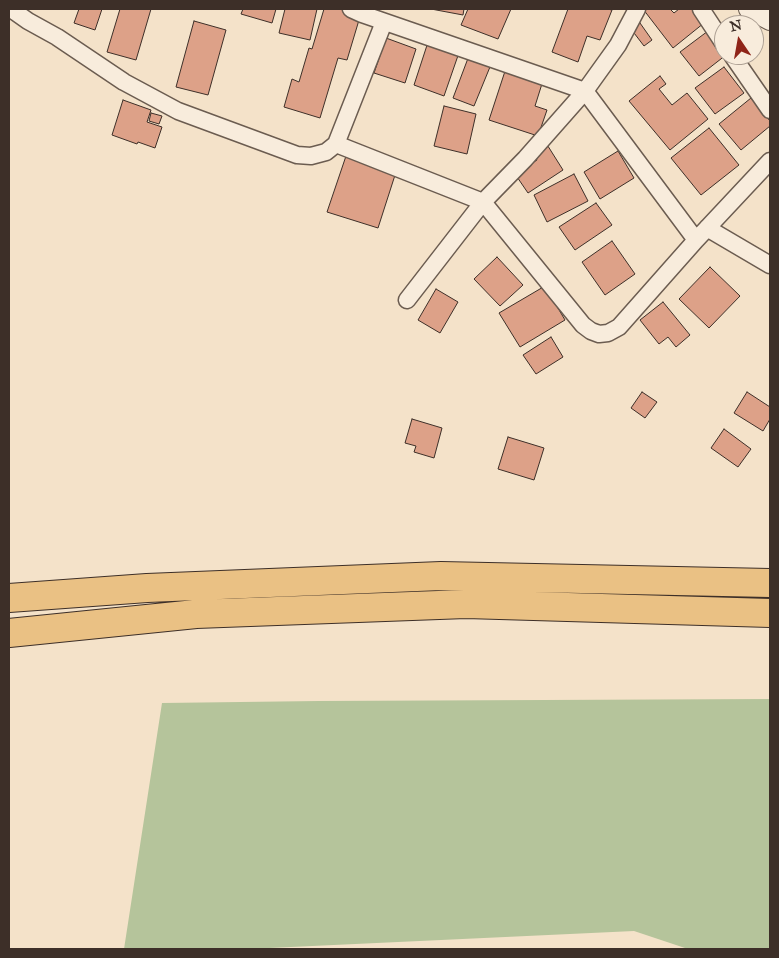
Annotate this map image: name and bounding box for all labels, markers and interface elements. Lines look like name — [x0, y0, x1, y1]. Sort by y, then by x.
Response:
north arrow — [714, 15, 764, 65]
text: N — [728, 16, 744, 35]

